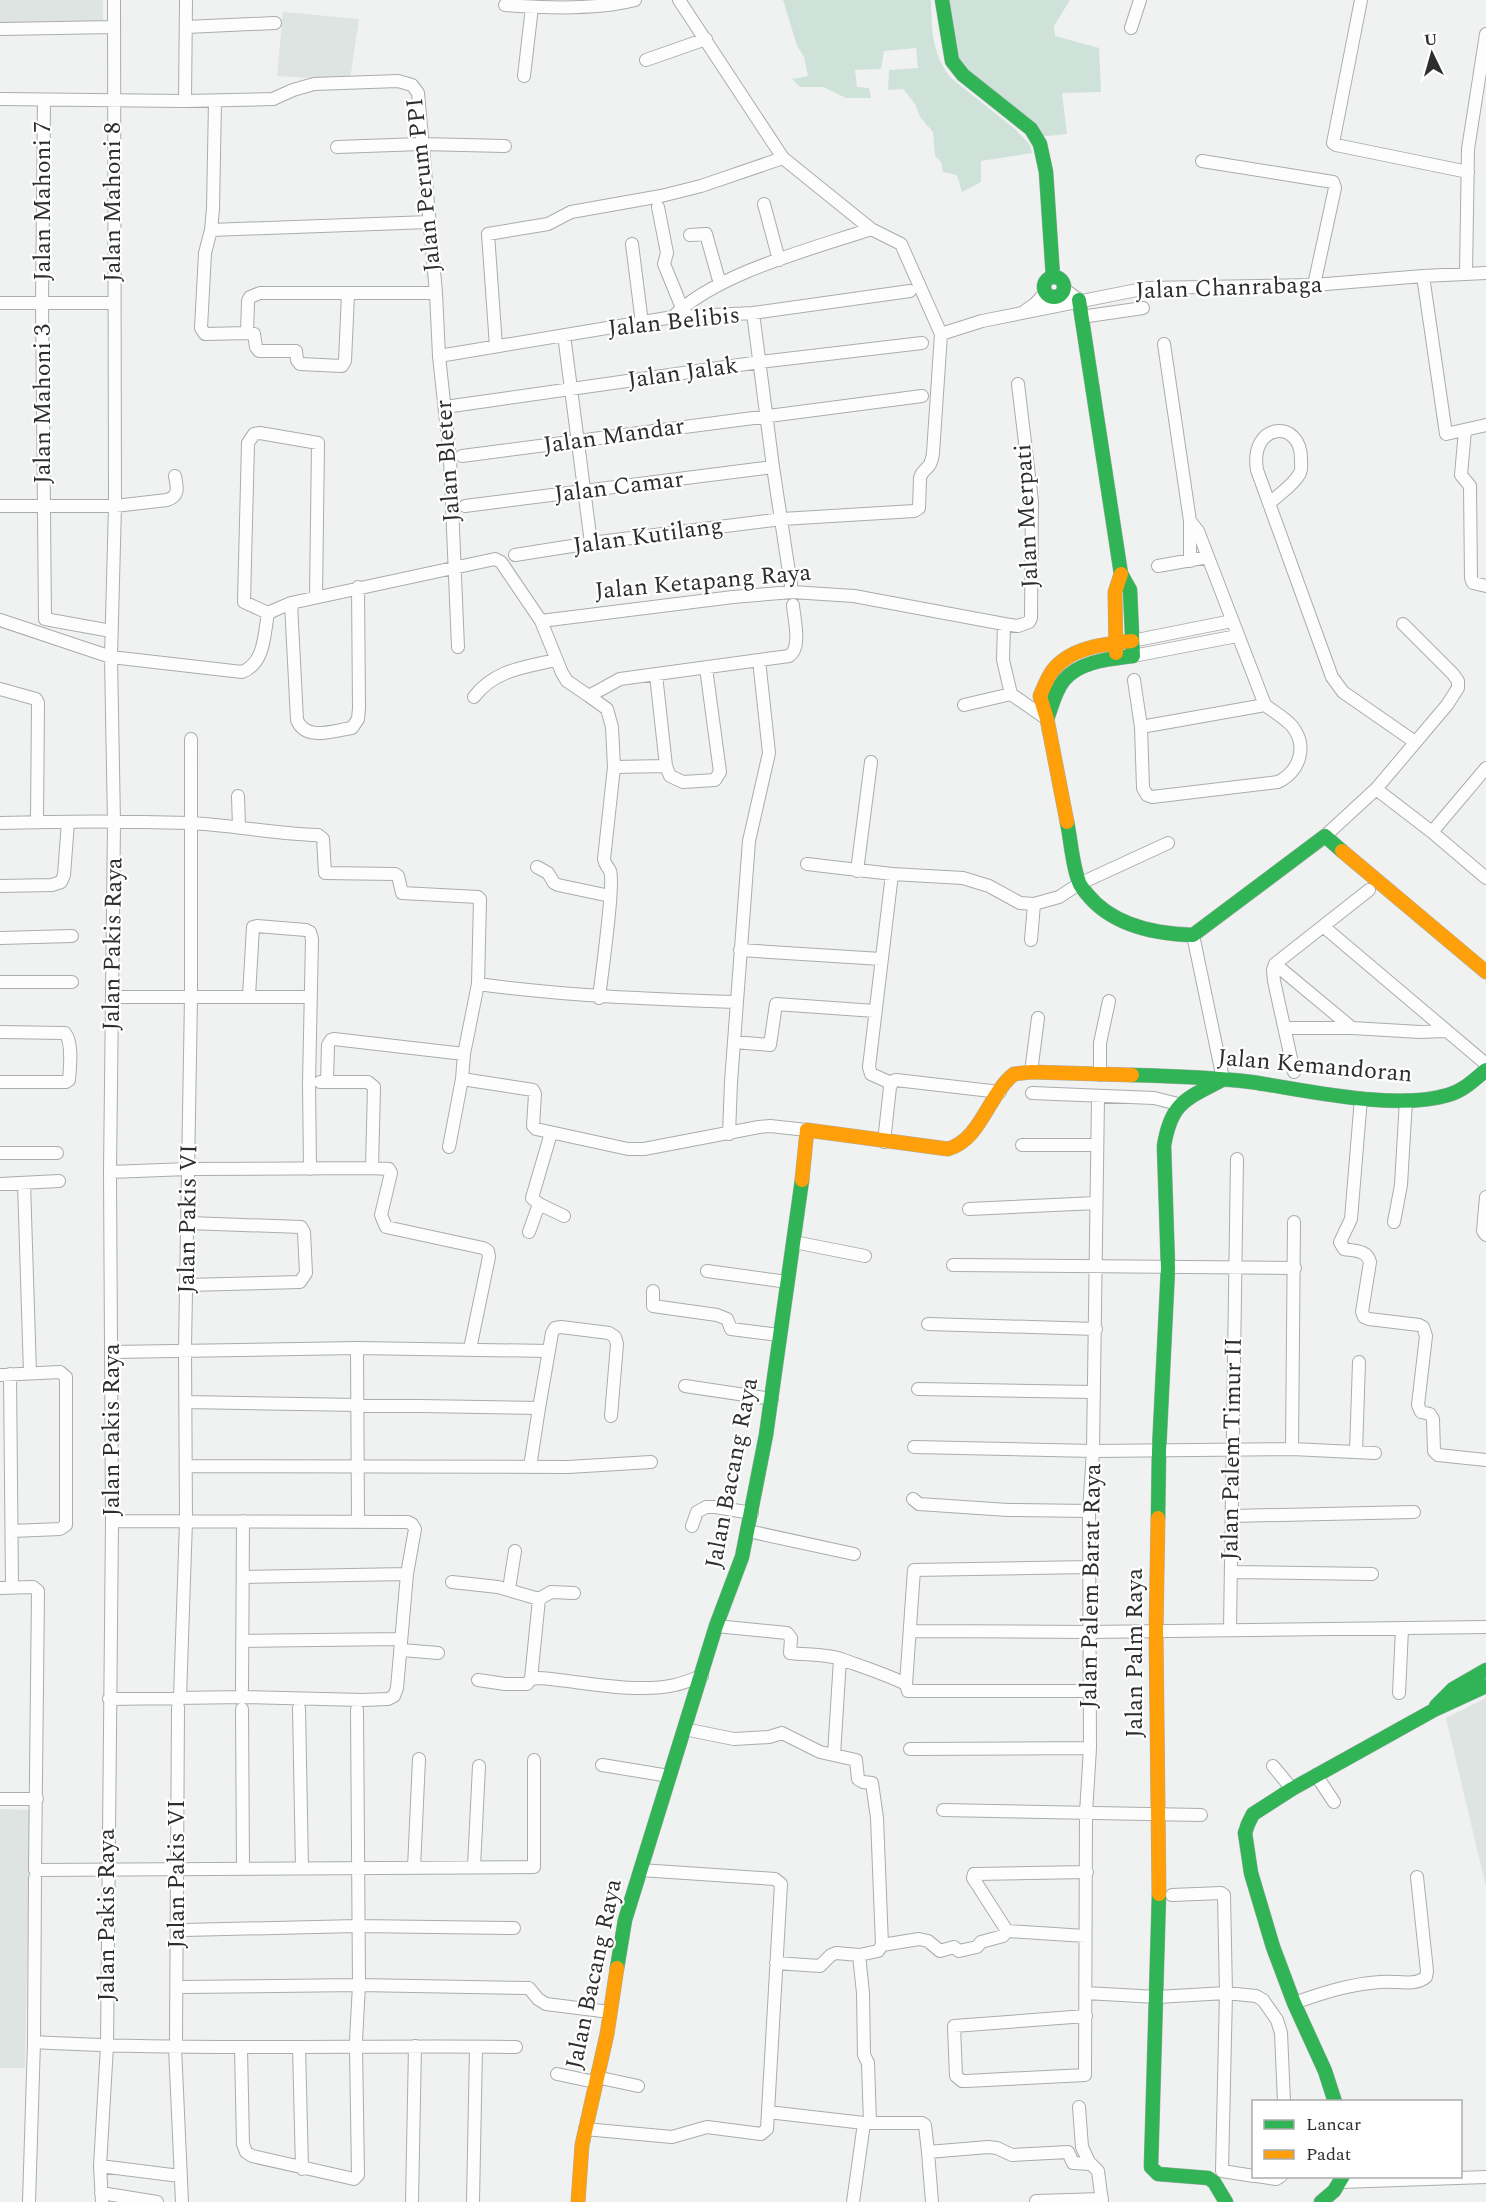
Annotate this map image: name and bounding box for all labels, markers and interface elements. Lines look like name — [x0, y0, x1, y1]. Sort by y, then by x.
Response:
north arrow — [1402, 24, 1462, 84]
text: U — [1423, 28, 1439, 53]
street label: Jalan Perum PPI — [397, 96, 451, 274]
street label: Jalan Mahoni 7 — [25, 121, 61, 281]
street label: Jalan Mahoni 8 — [95, 122, 131, 282]
street label: Jalan Chanrabaga — [1135, 267, 1323, 309]
street label: Jalan Belibis — [606, 297, 742, 347]
street label: Jalan Mahoni 3 — [25, 324, 61, 484]
street label: Jalan Jalak — [625, 347, 741, 399]
street label: Jalan Bleter — [426, 398, 470, 524]
street label: Jalan Mandar — [541, 408, 687, 464]
street label: Jalan Merpati — [1005, 443, 1049, 589]
street label: Jalan Camar — [552, 461, 686, 513]
street label: Jalan Kutilang — [571, 508, 725, 564]
street label: Jalan Ketapang Raya — [593, 555, 813, 609]
street label: Jalan Pakis Raya — [93, 857, 133, 1031]
street label: Jalan Kemandoran — [1216, 1040, 1414, 1092]
street label: Jalan Pakis VI — [169, 1144, 207, 1294]
street label: Jalan Palem Timur II — [1212, 1337, 1252, 1561]
street label: Jalan Pakis Raya — [94, 1343, 130, 1517]
street label: Jalan Bacang Raya — [696, 1374, 768, 1572]
street label: Jalan Palem Barat Raya — [1071, 1463, 1111, 1709]
street label: Jalan Palm Raya — [1117, 1568, 1153, 1738]
street label: Jalan Pakis VI — [159, 1799, 195, 1949]
street label: Jalan Pakis Raya — [89, 1828, 125, 2002]
street label: Jalan Bacang Raya — [556, 1875, 632, 2072]
legend — [1252, 2100, 1462, 2178]
text: Lancar — [1306, 2111, 1361, 2138]
text: Padat — [1306, 2141, 1351, 2168]

